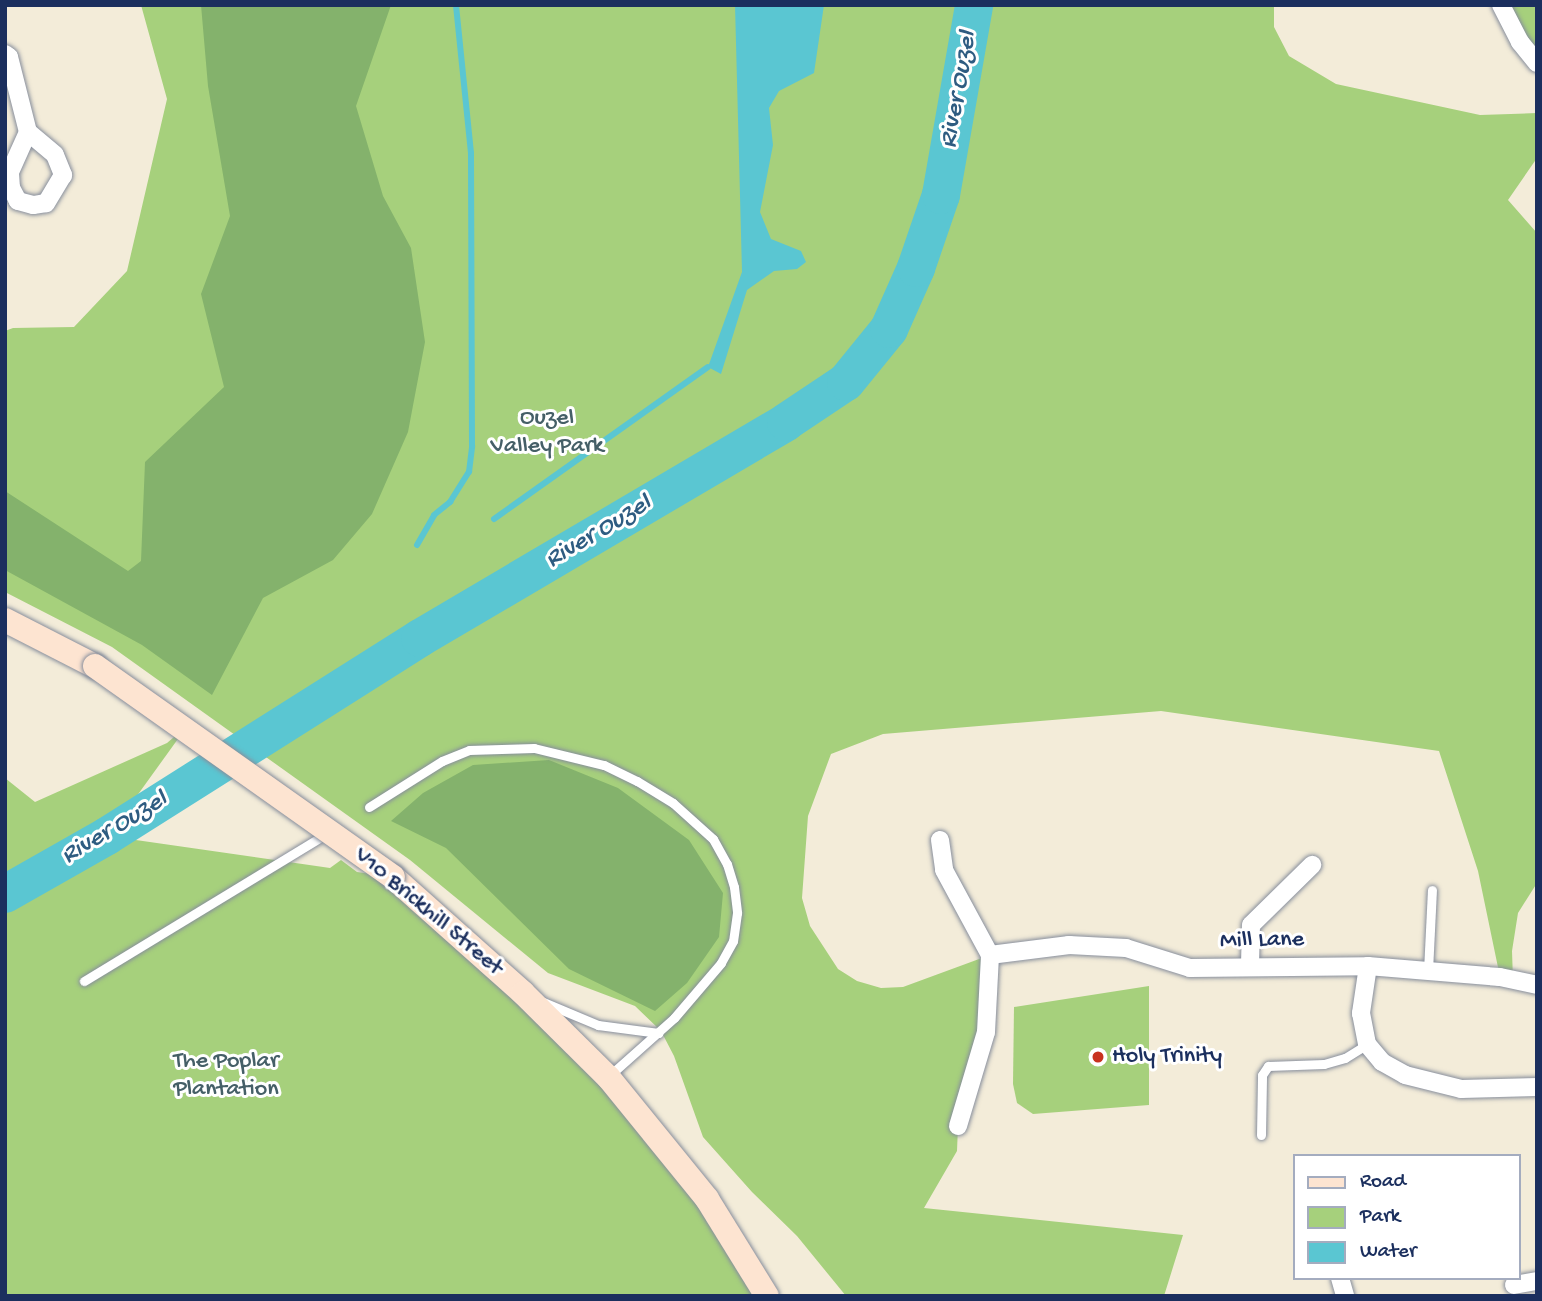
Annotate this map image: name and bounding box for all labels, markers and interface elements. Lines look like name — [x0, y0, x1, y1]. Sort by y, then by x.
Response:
water label: River Ouzel — [934, 29, 986, 151]
park label: Ouzel Valley Park — [491, 405, 603, 461]
water label: River Ouzel — [540, 489, 658, 577]
water label: River Ouzel — [56, 785, 174, 873]
street label: V10 Brickhill Street — [348, 841, 508, 983]
street label: Mill Lane — [1220, 926, 1304, 956]
place label: Holy Trinity — [1112, 1043, 1222, 1071]
park label: The Poplar Plantation — [173, 1048, 279, 1104]
marker: Holy Trinity — [1090, 1049, 1106, 1065]
legend — [1294, 1154, 1521, 1280]
text: Road — [1360, 1170, 1406, 1195]
text: Park — [1360, 1205, 1400, 1230]
text: Water — [1360, 1240, 1416, 1265]

